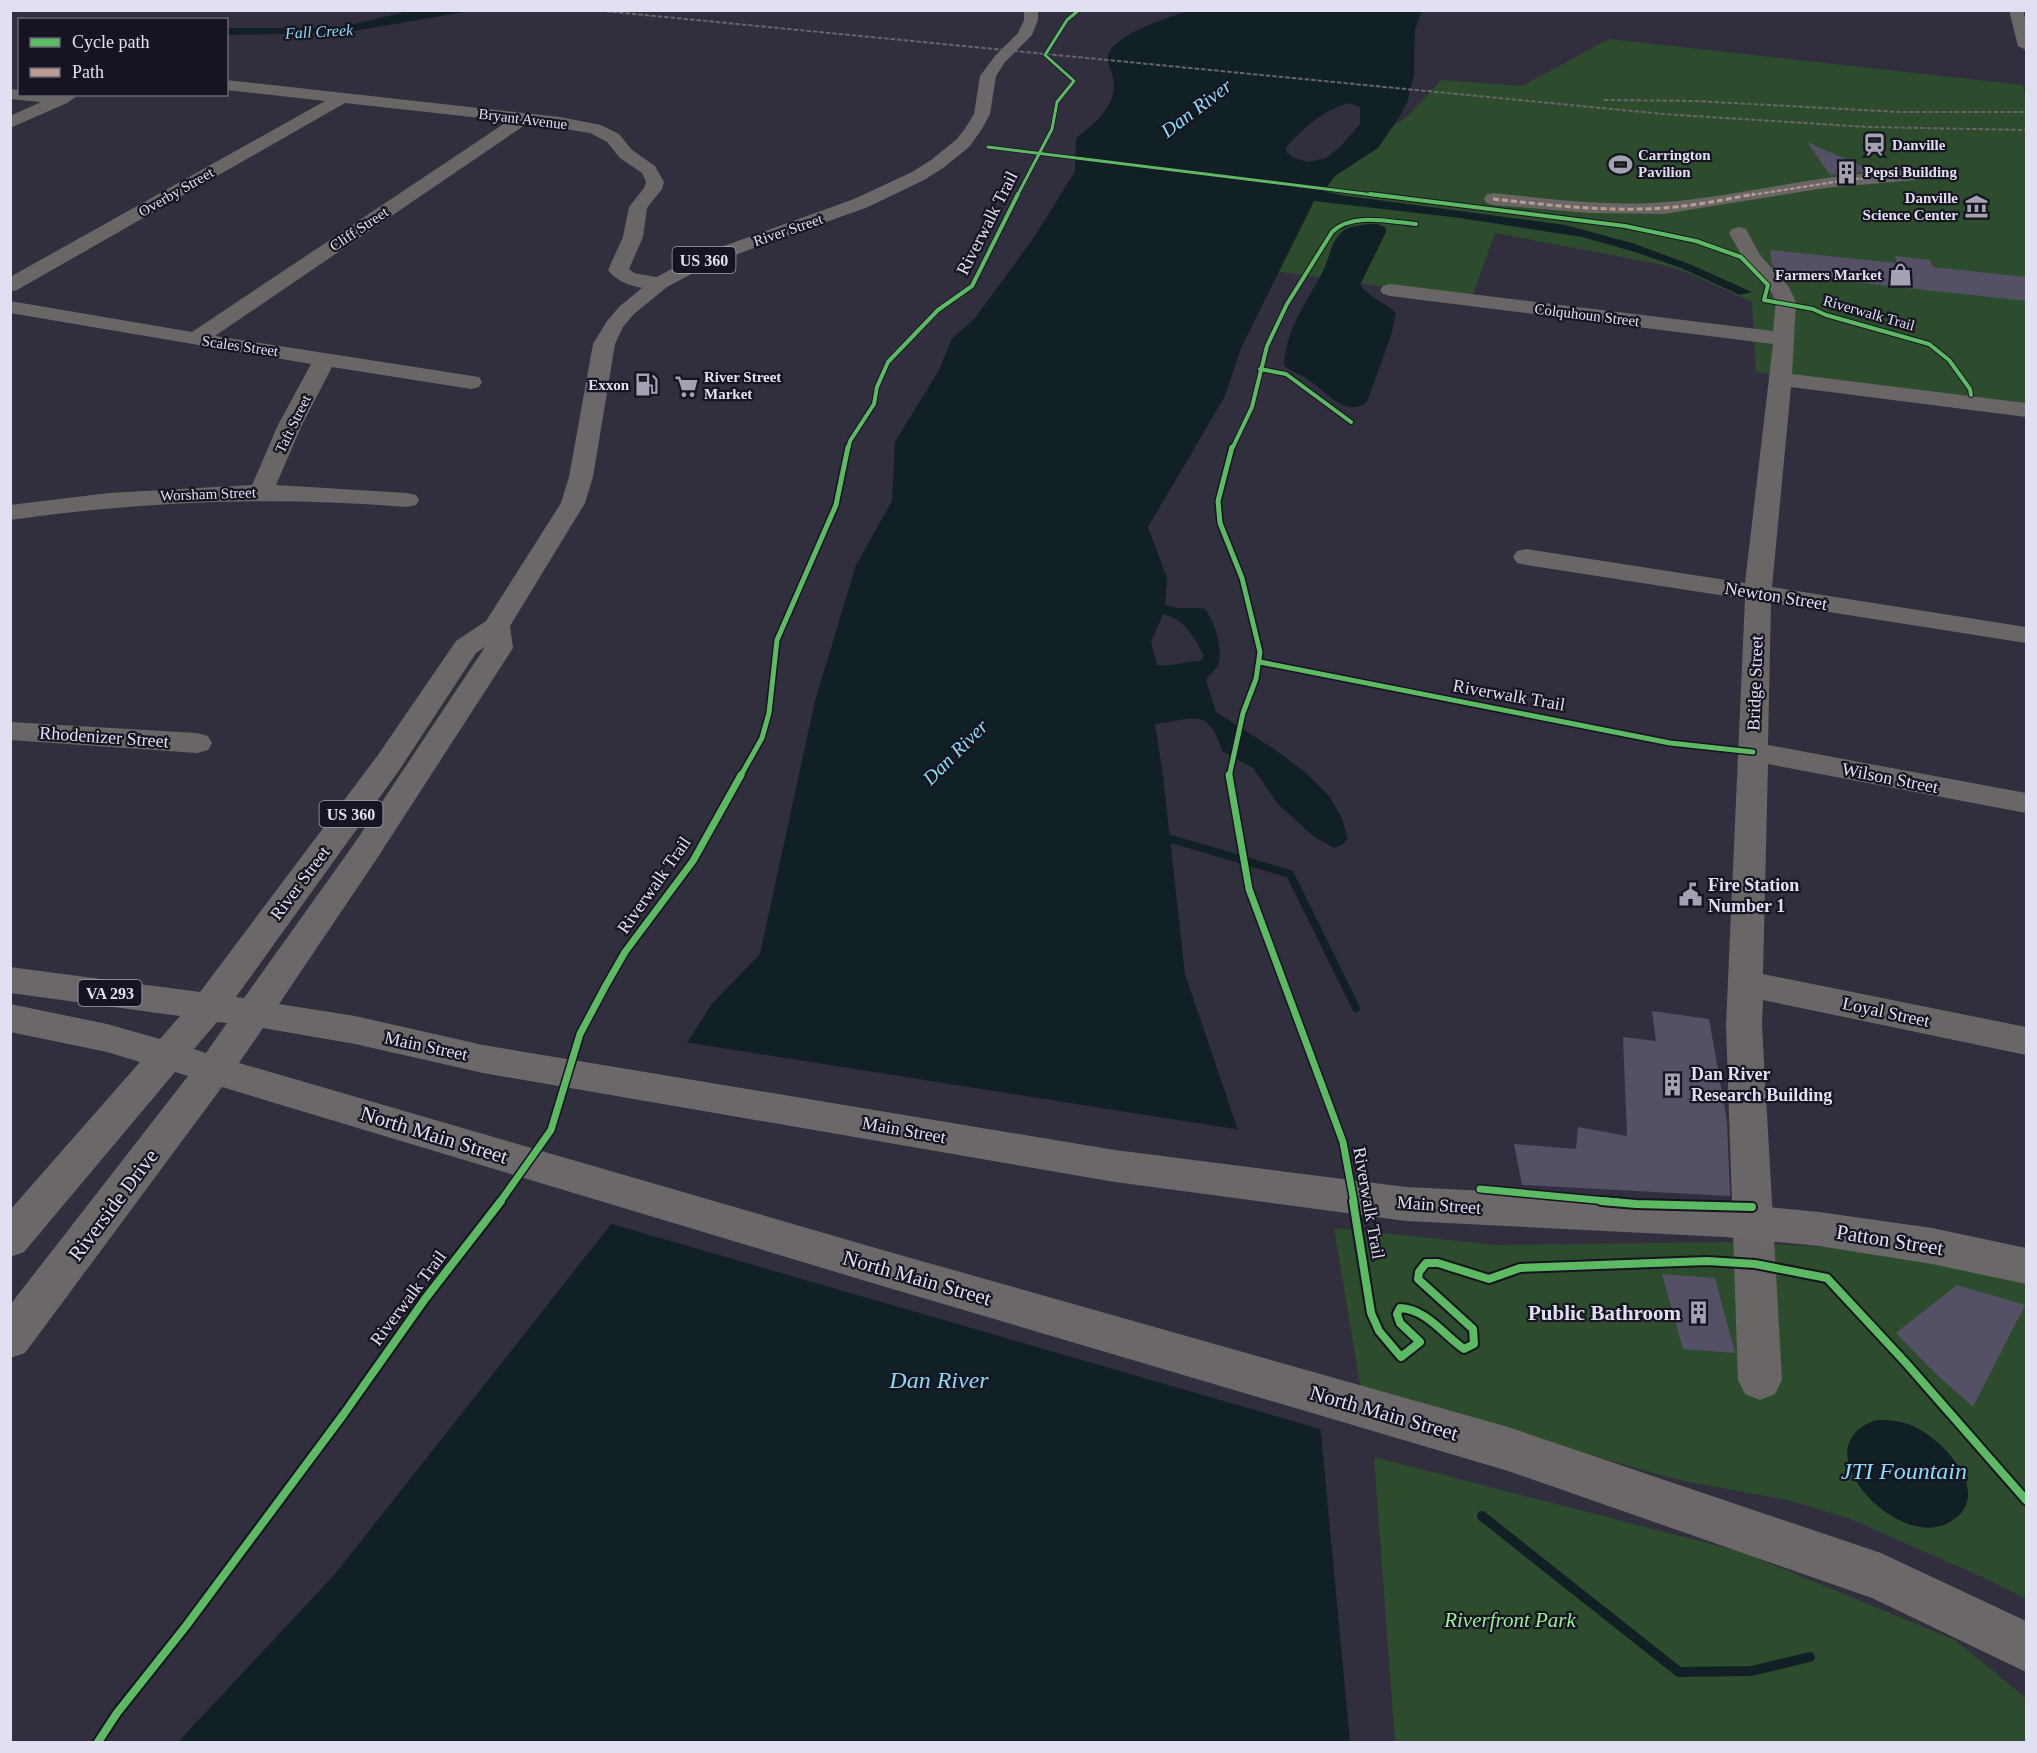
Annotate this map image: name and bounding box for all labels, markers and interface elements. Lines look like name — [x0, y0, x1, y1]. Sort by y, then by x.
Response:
legend — [18, 18, 228, 96]
water label: Fall Creek — [283, 21, 354, 42]
text: Cycle path — [72, 32, 149, 52]
text: Path — [72, 62, 104, 82]
water label: Dan River — [1156, 74, 1236, 142]
street label: Bryant Avenue — [478, 106, 569, 132]
station icon: Danville — [1861, 132, 1887, 158]
place label: Danville — [1892, 137, 1946, 153]
place label: Carrington Pavilion — [1638, 147, 1711, 180]
sports icon: Carrington Pavilion — [1607, 151, 1633, 177]
building icon: Pepsi Building — [1833, 159, 1859, 185]
street label: Overby Street — [136, 164, 217, 220]
place label: Pepsi Building — [1864, 164, 1957, 180]
street label: Riverwalk Trail — [952, 168, 1022, 278]
place label: Danville Science Center — [1863, 190, 1958, 223]
museum icon: Danville Science Center — [1963, 194, 1989, 220]
street label: Cliff Street — [327, 203, 392, 254]
street label: River Street — [751, 210, 825, 249]
road number: US 360 — [672, 247, 736, 273]
shop icon: Farmers Market — [1887, 262, 1913, 288]
place label: Farmers Market — [1775, 267, 1882, 283]
street label: Riverwalk Trail — [1821, 292, 1917, 334]
street label: Colquhoun Street — [1534, 301, 1641, 329]
street label: Scales Street — [201, 333, 280, 359]
place label: River Street Market — [704, 369, 781, 402]
fuel station icon: Exxon — [634, 372, 660, 398]
supermarket icon: River Street Market — [673, 373, 699, 399]
place label: Exxon — [588, 377, 630, 393]
street label: Taft Street — [272, 392, 314, 456]
street label: Worsham Street — [160, 484, 257, 504]
street label: Newton Street — [1723, 578, 1829, 614]
street label: Bridge Street — [1743, 635, 1767, 731]
street label: Riverwalk Trail — [1451, 675, 1567, 715]
water label: Dan River — [917, 715, 992, 790]
street label: Rhodenizer Street — [39, 723, 169, 751]
street label: Wilson Street — [1840, 759, 1940, 797]
road number: US 360 — [320, 801, 382, 827]
street label: Riverwalk Trail — [613, 833, 695, 937]
street label: River Street — [266, 842, 334, 924]
place label: Fire Station Number 1 — [1708, 875, 1799, 916]
public building icon: Fire Station Number 1 — [1677, 882, 1703, 908]
road number: VA 293 — [78, 980, 142, 1006]
street label: Loyal Street — [1841, 993, 1931, 1031]
street label: Main Street — [383, 1027, 469, 1065]
place label: Dan River Research Building — [1691, 1064, 1832, 1105]
building icon: Dan River Research Building — [1660, 1071, 1686, 1097]
street label: North Main Street — [357, 1101, 511, 1169]
street label: Main Street — [861, 1113, 947, 1147]
street label: Riverside Drive — [63, 1144, 163, 1266]
street label: Riverwalk Trail — [1349, 1145, 1389, 1261]
street label: Main Street — [1396, 1192, 1482, 1218]
street label: Patton Street — [1835, 1220, 1945, 1260]
street label: North Main Street — [840, 1245, 994, 1311]
street label: Riverwalk Trail — [366, 1247, 450, 1349]
building icon: Public Bathroom — [1686, 1300, 1712, 1326]
place label: Public Bathroom — [1528, 1301, 1681, 1325]
water label: Dan River — [888, 1367, 989, 1393]
street label: North Main Street — [1307, 1380, 1461, 1446]
water label: JTI Fountain — [1841, 1458, 1967, 1484]
park label: Riverfront Park — [1443, 1608, 1576, 1632]

